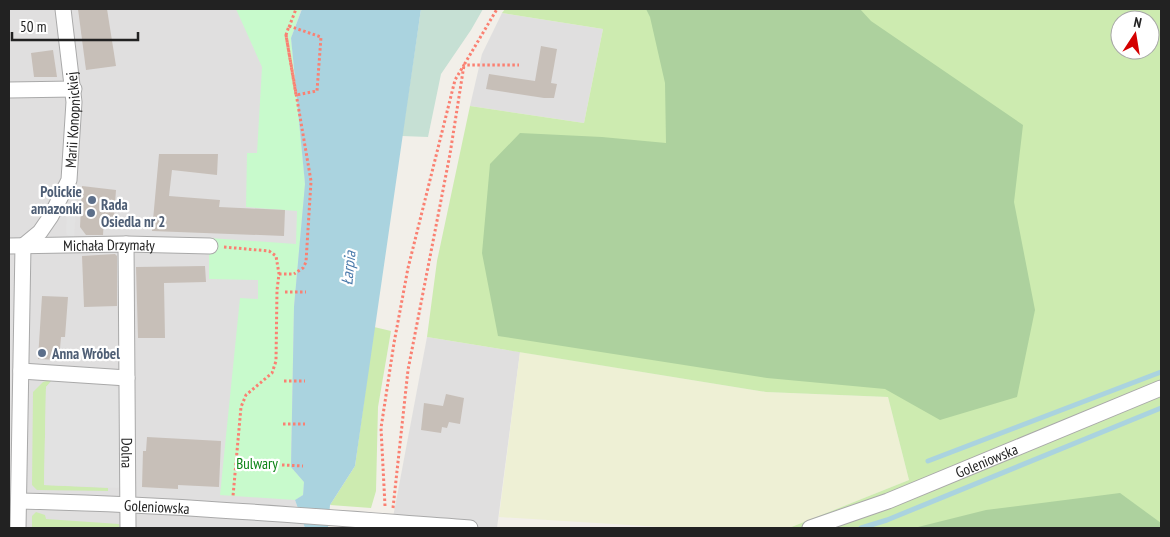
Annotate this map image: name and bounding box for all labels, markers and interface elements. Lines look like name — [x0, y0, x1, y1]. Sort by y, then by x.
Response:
scale bar — [12, 10, 139, 42]
north arrow — [1110, 10, 1160, 60]
text: N — [1132, 13, 1143, 32]
text: 50 m — [20, 17, 46, 36]
street label: Marii Konopnickiej — [60, 71, 84, 168]
place label: Polickie amazonki — [31, 182, 82, 218]
marker: Polickie amazonki — [86, 194, 98, 206]
place label: Rada Osiedla nr 2 — [101, 195, 165, 231]
marker: Rada Osiedla nr 2 — [85, 207, 97, 219]
street label: Michała Drzymały — [63, 234, 155, 255]
water label: Łarpia — [336, 248, 360, 286]
place label: Anna Wróbel — [51, 344, 120, 363]
marker: Anna Wróbel — [36, 347, 48, 359]
street label: Dolna — [118, 438, 137, 468]
street label: Goleniowska — [952, 439, 1020, 482]
park label: Bulwary — [236, 454, 278, 473]
street label: Goleniowska — [124, 495, 190, 518]

